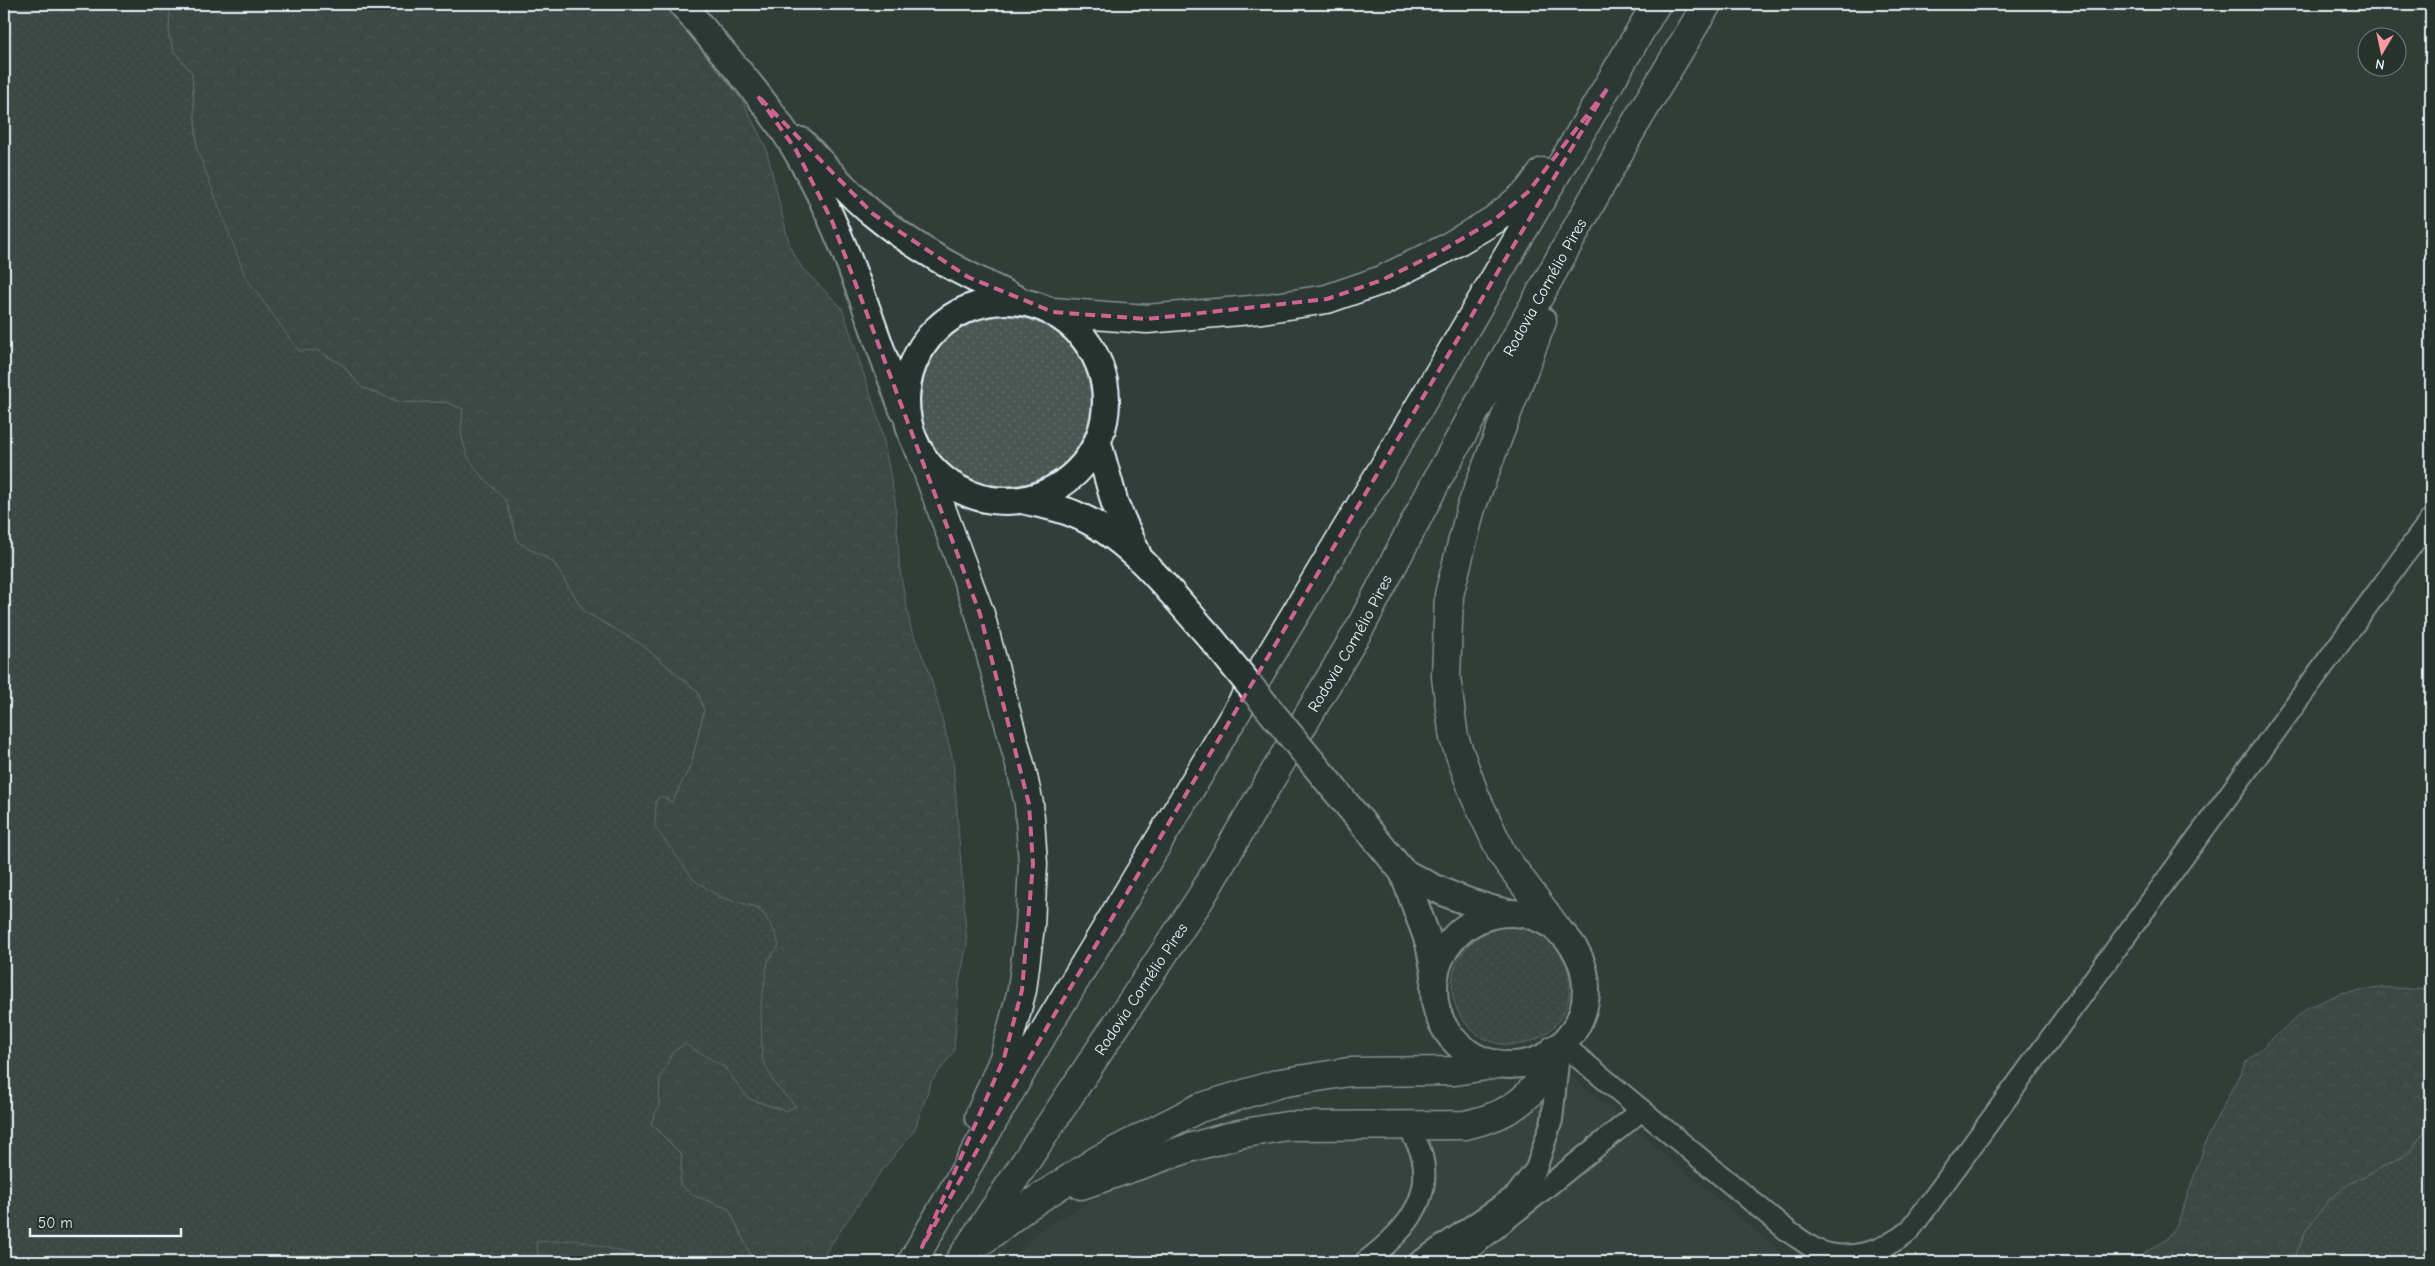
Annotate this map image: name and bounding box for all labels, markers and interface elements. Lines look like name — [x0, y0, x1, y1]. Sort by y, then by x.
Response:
north arrow — [2358, 28, 2408, 78]
text: N — [2374, 55, 2386, 73]
street label: Rodovia Cornélio Pires — [1500, 215, 1591, 359]
street label: Rodovia Cornélio Pires — [1304, 572, 1396, 715]
street label: Rodovia Cornélio Pires — [1091, 920, 1192, 1059]
scale bar — [30, 1206, 181, 1238]
text: 50 m — [38, 1214, 73, 1232]

